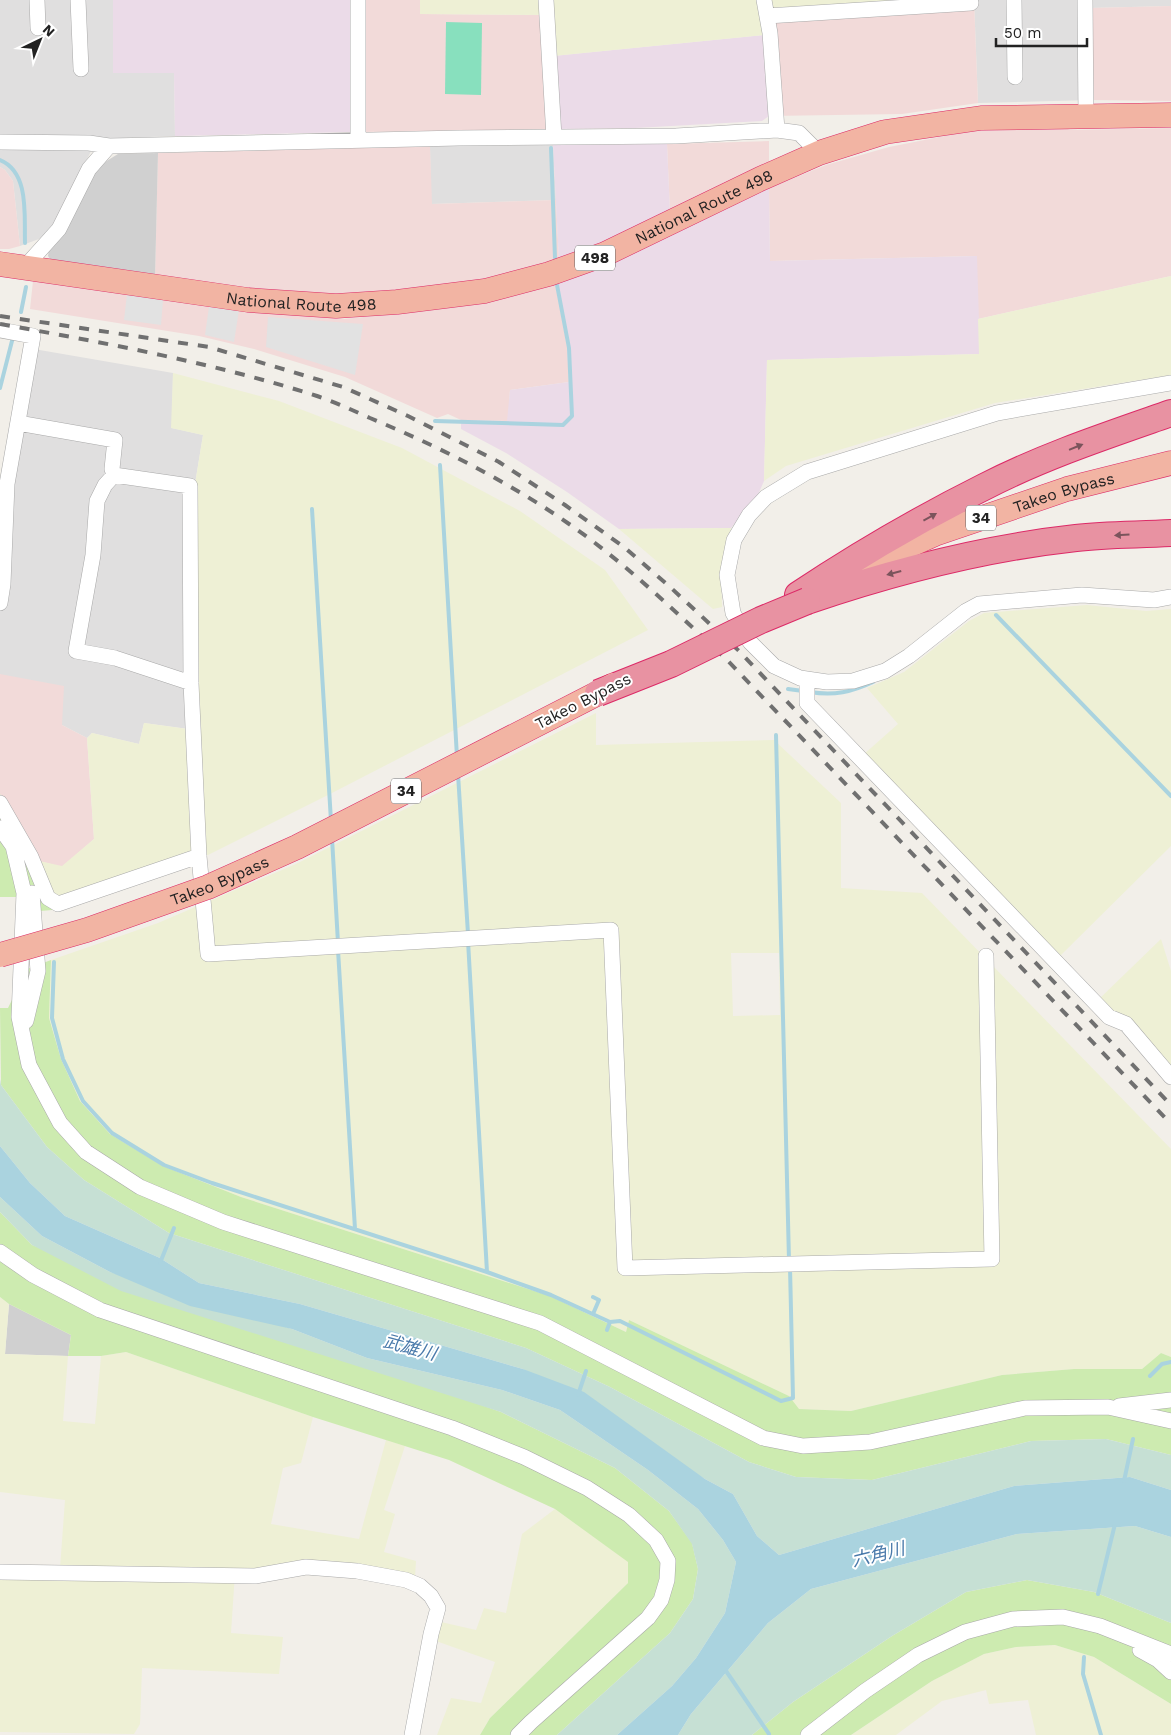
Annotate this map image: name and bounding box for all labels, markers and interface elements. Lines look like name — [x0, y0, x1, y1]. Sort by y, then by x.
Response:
north arrow — [15, 15, 65, 65]
scale bar — [996, 15, 1087, 47]
text: N — [40, 21, 58, 40]
text: 50 m — [1004, 24, 1041, 42]
street label: National Route 498 — [632, 165, 776, 248]
road number: 498 — [575, 246, 615, 270]
street label: National Route 498 — [225, 287, 377, 316]
one-way arrow — [1069, 443, 1084, 450]
street label: Takeo Bypass — [1010, 468, 1116, 516]
road number: 34 — [966, 506, 996, 530]
one-way arrow — [923, 512, 937, 521]
one-way arrow — [1114, 532, 1130, 540]
one-way arrow — [886, 570, 901, 578]
street label: Takeo Bypass — [532, 669, 634, 733]
road number: 34 — [391, 778, 421, 804]
street label: Takeo Bypass — [168, 851, 272, 909]
water label: 武雄川 — [381, 1330, 441, 1365]
water label: 六角川 — [849, 1537, 909, 1571]

